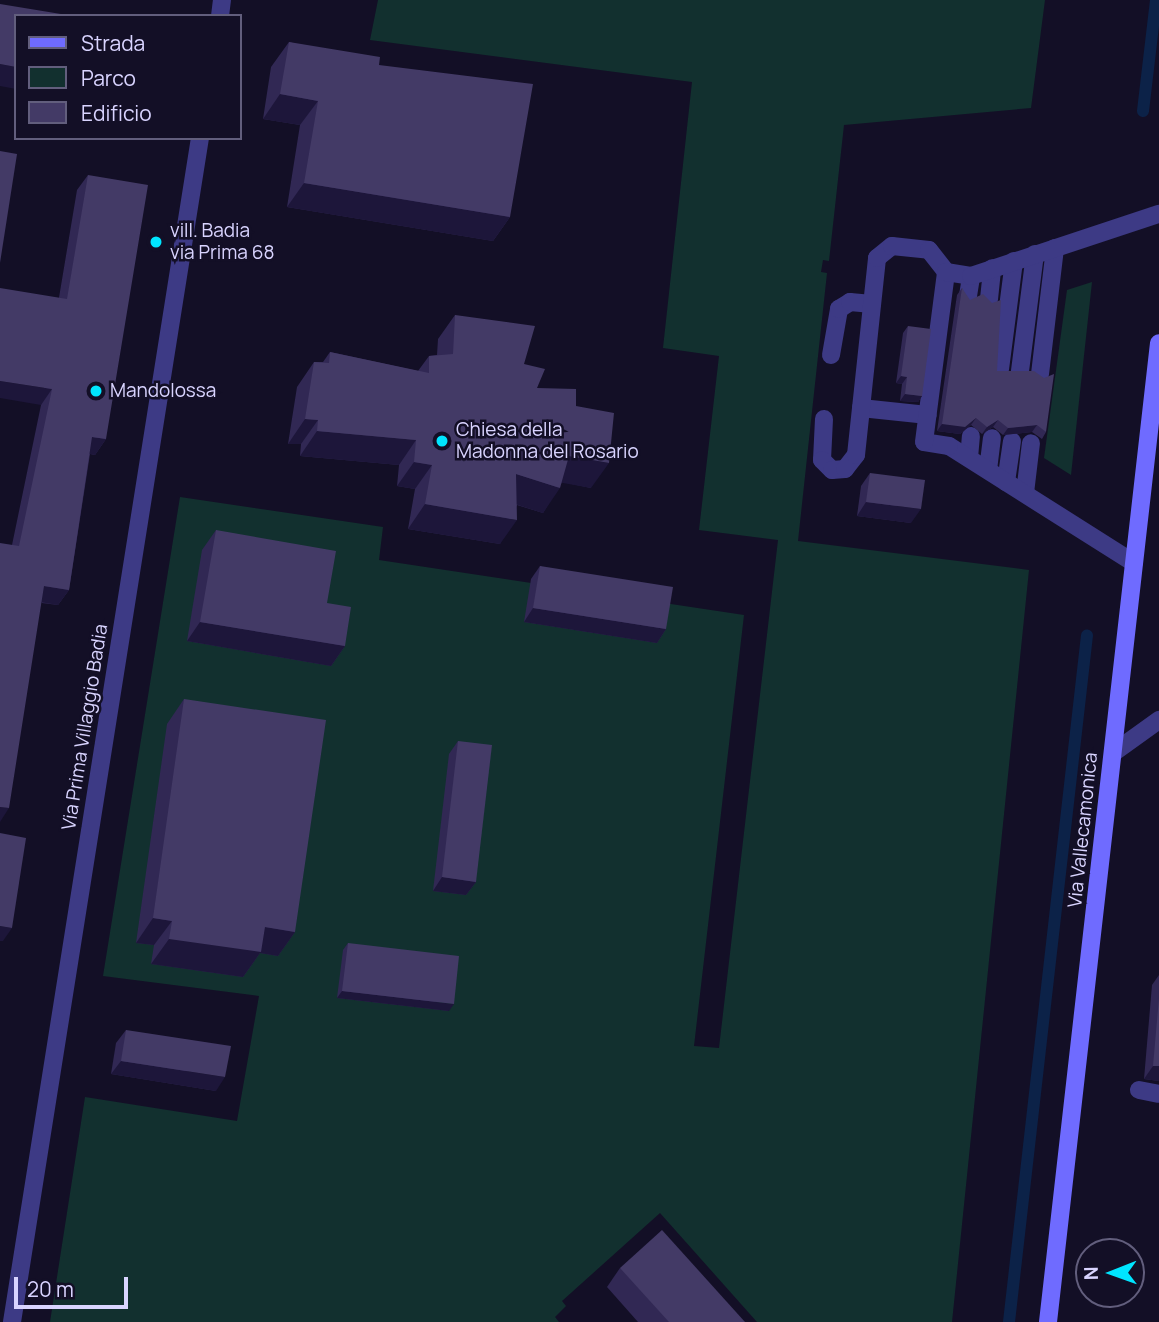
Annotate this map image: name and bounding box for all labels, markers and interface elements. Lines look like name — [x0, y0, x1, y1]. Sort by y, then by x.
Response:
legend — [14, 14, 242, 140]
text: Strada — [81, 29, 145, 57]
text: Parco — [81, 64, 136, 92]
text: Edificio — [81, 99, 152, 127]
place label: vill. Badia via Prima 68 — [170, 220, 274, 264]
marker: vill. Badia via Prima 68 — [148, 234, 164, 250]
place label: Mandolossa — [110, 380, 216, 402]
marker: Mandolossa — [88, 383, 104, 399]
place label: Chiesa della Madonna del Rosario — [456, 419, 639, 463]
marker: Chiesa della Madonna del Rosario — [434, 433, 450, 449]
street label: Via Prima Villaggio Badia — [57, 622, 113, 832]
street label: Via Vallecamonica — [1064, 751, 1102, 909]
north arrow — [1075, 1238, 1145, 1308]
scale bar — [18, 1262, 131, 1306]
text: N — [1078, 1266, 1104, 1280]
text: 20 m — [27, 1275, 74, 1303]

